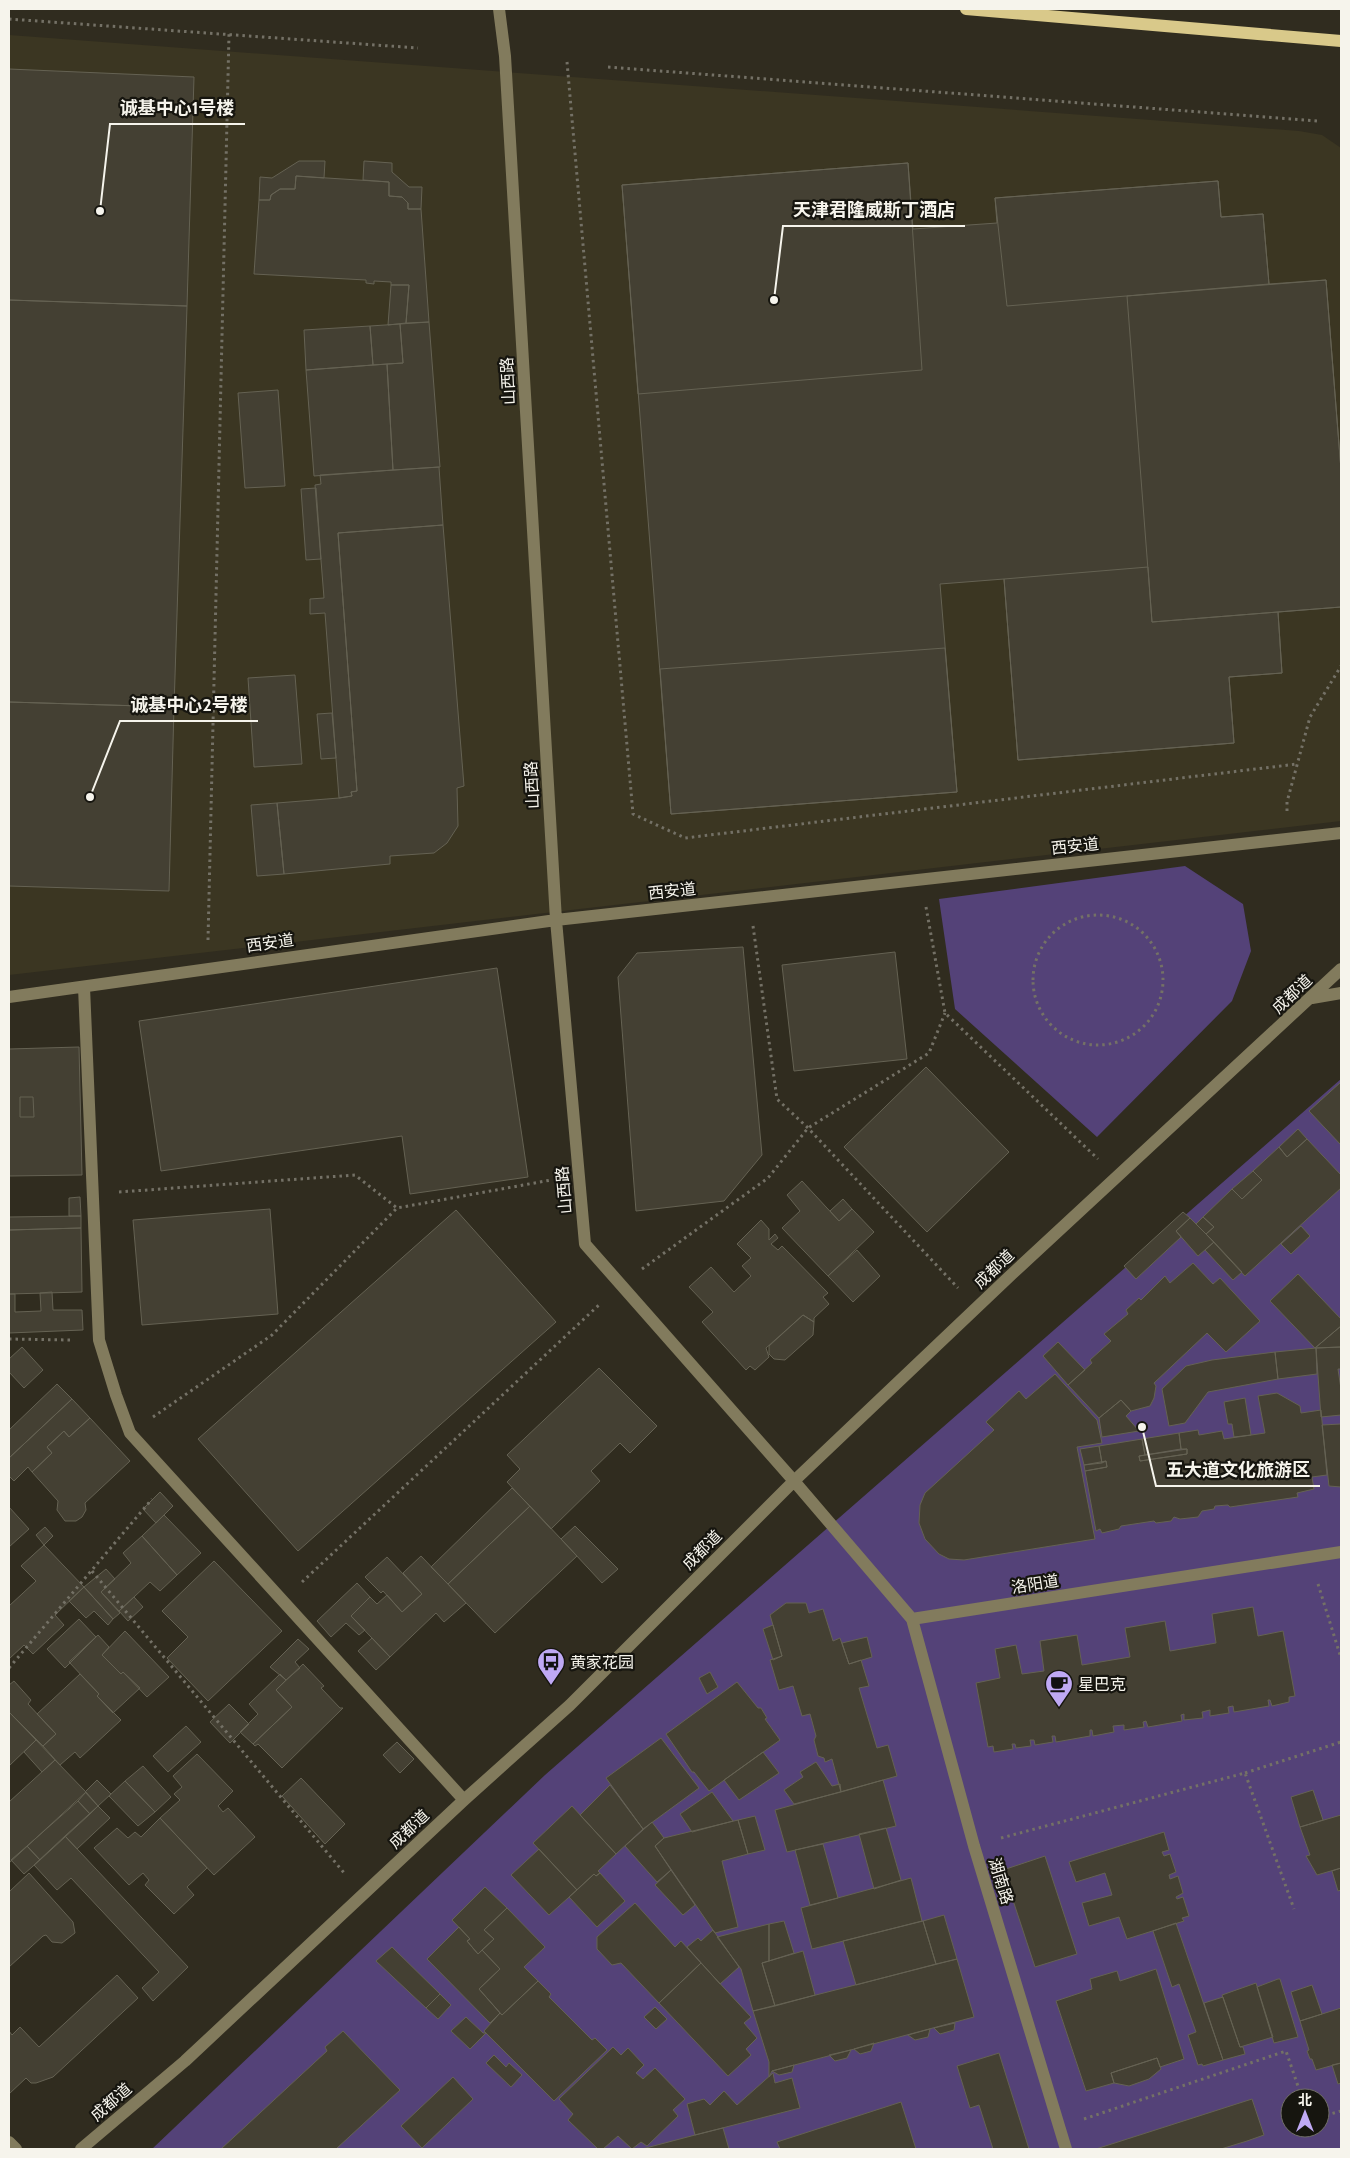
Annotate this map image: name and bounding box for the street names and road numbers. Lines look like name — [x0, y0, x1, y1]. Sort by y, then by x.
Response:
street label: 山西路 — [497, 357, 519, 405]
street label: 山西路 — [521, 761, 543, 809]
street label: 西安道 — [1050, 834, 1100, 858]
street label: 西安道 — [647, 879, 697, 903]
street label: 西安道 — [245, 930, 295, 956]
street label: 成都道 — [1268, 971, 1316, 1017]
street label: 山西路 — [552, 1165, 576, 1215]
street label: 成都道 — [970, 1246, 1018, 1292]
street label: 成都道 — [678, 1526, 726, 1574]
street label: 洛阳道 — [1010, 1571, 1060, 1597]
street label: 成都道 — [385, 1806, 433, 1852]
street label: 湖南路 — [985, 1855, 1017, 1907]
street label: 成都道 — [87, 2079, 135, 2125]

